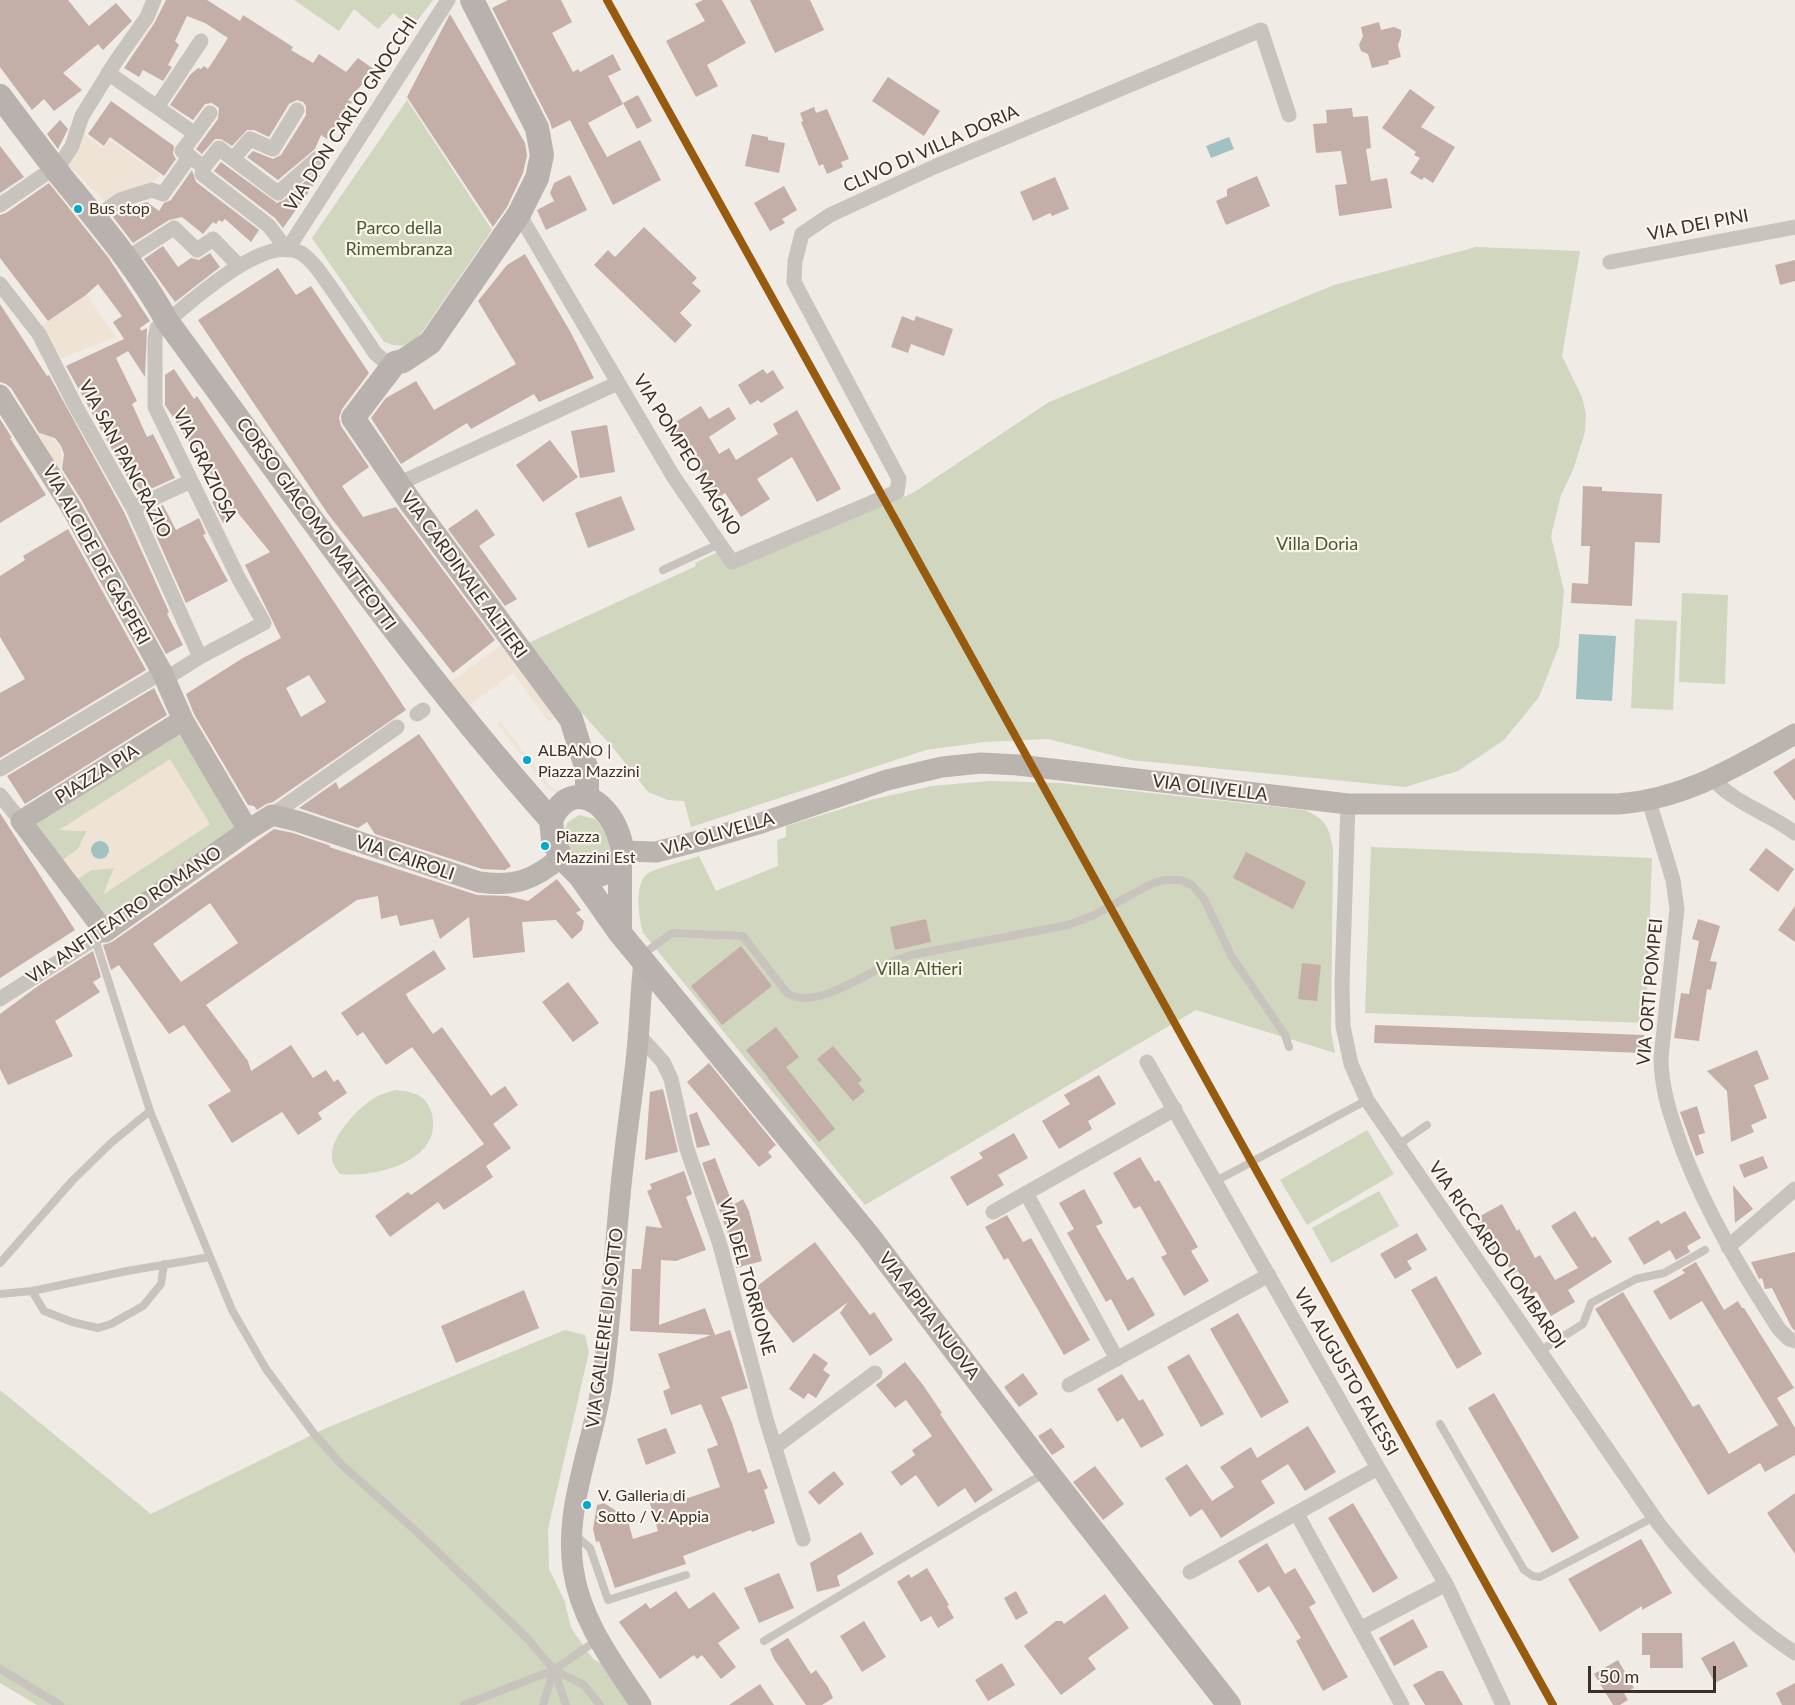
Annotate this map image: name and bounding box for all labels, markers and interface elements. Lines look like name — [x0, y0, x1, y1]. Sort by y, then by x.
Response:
street label: VIA DON CARLO GNOCCHI — [280, 13, 422, 215]
street label: CLIVO DI VILLA DORIA — [840, 101, 1022, 197]
place label: Bus stop — [89, 199, 150, 219]
marker: Bus stop — [72, 203, 84, 215]
street label: VIA DEI PINI — [1646, 205, 1750, 245]
park label: Parco della Rimembranza — [345, 217, 453, 260]
street label: VIA POMPEO MAGNO — [629, 371, 745, 539]
street label: VIA SAN PANCRAZIO — [74, 376, 176, 542]
street label: VIA GRAZIOSA — [168, 405, 242, 525]
street label: CORSO GIACOMO MATTEOTTI — [232, 414, 400, 634]
street label: VIA ALCIDE DE GASPERI — [38, 462, 154, 648]
street label: VIA CARDINALE ALTIERI — [396, 488, 532, 662]
park label: Villa Doria — [1276, 533, 1358, 555]
street label: PIAZZA PIA — [51, 740, 143, 808]
place label: ALBANO | Piazza Mazzini — [538, 741, 640, 779]
marker: ALBANO | Piazza Mazzini — [521, 754, 533, 766]
street label: VIA OLIVELLA — [1151, 770, 1269, 806]
street label: VIA OLIVELLA — [659, 808, 777, 860]
place label: Piazza Mazzini Est — [556, 827, 636, 865]
street label: VIA CAIROLI — [353, 831, 457, 885]
marker: Piazza Mazzini Est — [539, 840, 551, 852]
street label: VIA ANFITEATRO ROMANO — [22, 842, 226, 988]
street label: VIA ORTI POMPEI — [1633, 917, 1667, 1067]
park label: Villa Altieri — [876, 958, 962, 980]
street label: VIA RICCARDO LOMBARDI — [1424, 1157, 1570, 1353]
street label: VIA DEL TORRIONE — [714, 1196, 780, 1358]
street label: VIA GALLERIE DI SOTTO — [582, 1227, 628, 1429]
street label: VIA APPIA NUOVA — [874, 1248, 984, 1384]
street label: VIA AUGUSTO FALESSI — [1289, 1284, 1403, 1460]
place label: V. Galleria di Sotto / V. Appia — [598, 1486, 709, 1524]
marker: V. Galleria di Sotto / V. Appia — [581, 1499, 593, 1511]
scale bar — [1591, 1654, 1718, 1692]
text: 50 m — [1599, 1665, 1639, 1687]

